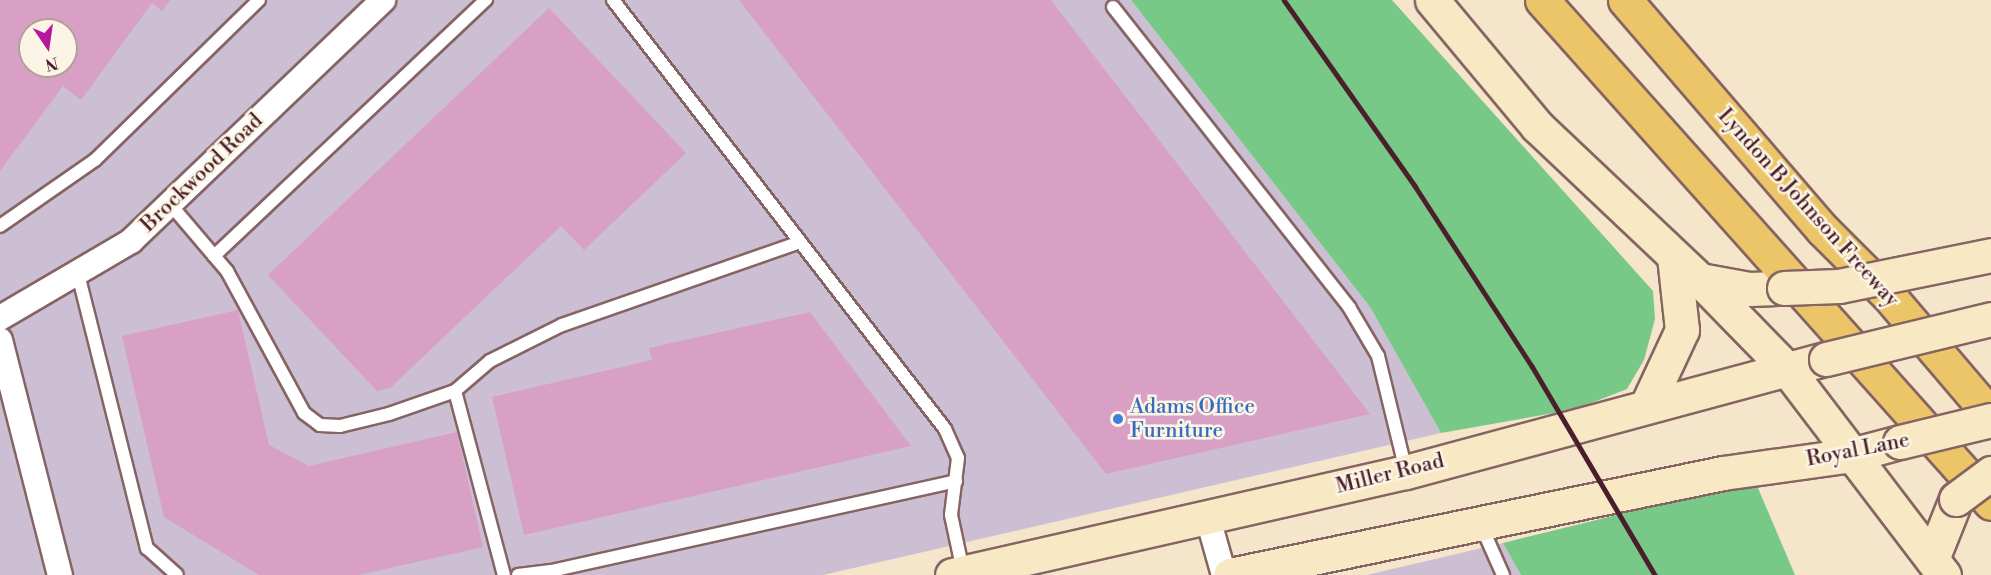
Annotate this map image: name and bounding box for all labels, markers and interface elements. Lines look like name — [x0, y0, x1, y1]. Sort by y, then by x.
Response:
north arrow — [18, 18, 78, 78]
text: N — [43, 52, 60, 75]
street label: Lyndon B Johnson Freeway — [1712, 104, 1904, 312]
street label: Brockwood Road — [136, 108, 268, 238]
place label: Adams Office Furniture — [1130, 394, 1255, 444]
marker: Adams Office Furniture — [1111, 412, 1125, 426]
street label: Royal Lane — [1804, 428, 1912, 472]
street label: Miller Road — [1333, 448, 1447, 500]

